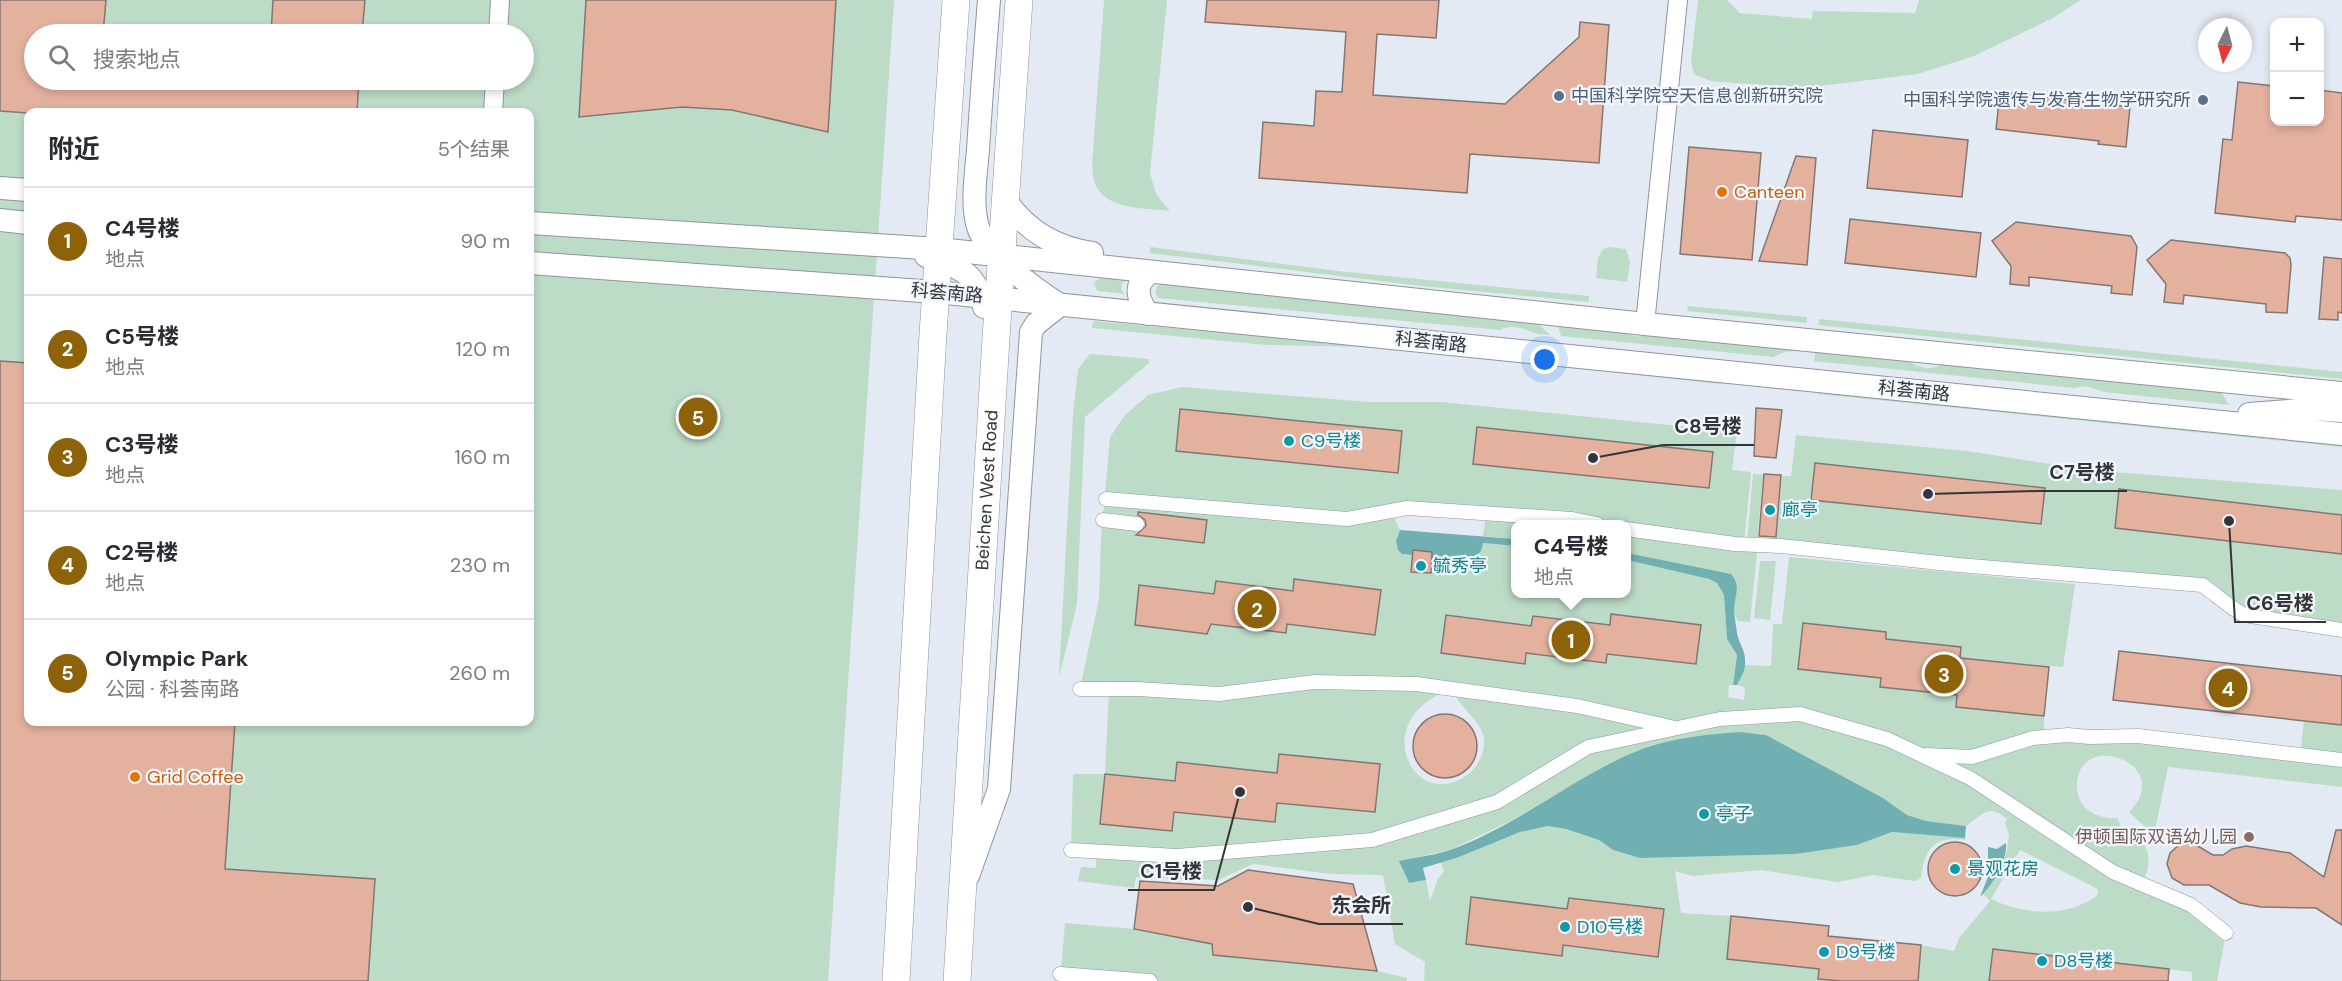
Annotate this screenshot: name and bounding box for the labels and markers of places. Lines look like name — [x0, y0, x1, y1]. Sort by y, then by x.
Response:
place label: 中国科学院空天信息创新研究院 — [1571, 84, 1823, 108]
place label: 中国科学院遗传与发育生物学研究所 — [1903, 88, 2191, 112]
marker: 中国科学院空天信息创新研究院 — [1552, 89, 1566, 103]
marker: 中国科学院遗传与发育生物学研究所 — [2196, 93, 2210, 107]
place label: Canteen — [1734, 180, 1805, 204]
marker: Canteen — [1715, 185, 1729, 199]
pin: 5 — [678, 394, 718, 440]
callout: C8号楼 — [1663, 407, 1754, 445]
place label: C9号楼 — [1301, 429, 1361, 453]
marker: C9号楼 — [1282, 434, 1296, 448]
callout: C7号楼 — [2038, 453, 2127, 491]
place label: 廊亭 — [1782, 498, 1818, 522]
marker: 廊亭 — [1763, 503, 1777, 517]
place label: 毓秀亭 — [1433, 554, 1487, 578]
marker: 毓秀亭 — [1414, 559, 1428, 573]
callout: C6号楼 — [2235, 584, 2326, 622]
pin: 2 — [1238, 586, 1276, 632]
pin: 1 — [1552, 618, 1590, 662]
pin: 3 — [1924, 652, 1964, 696]
pin: 4 — [2208, 666, 2248, 710]
place label: Grid Coffee — [147, 765, 244, 789]
marker: Grid Coffee — [128, 770, 142, 784]
place label: 亭子 — [1716, 802, 1752, 826]
marker: 亭子 — [1697, 807, 1711, 821]
place label: 伊顿国际双语幼儿园 — [2075, 825, 2237, 849]
marker: 伊顿国际双语幼儿园 — [2242, 830, 2256, 844]
callout: C1号楼 — [1128, 852, 1214, 890]
place label: 景观花房 — [1967, 857, 2039, 881]
marker: 景观花房 — [1948, 862, 1962, 876]
callout: 东会所 — [1319, 886, 1403, 924]
place label: D10号楼 — [1577, 915, 1643, 939]
marker: D10号楼 — [1558, 920, 1572, 934]
place label: D9号楼 — [1836, 940, 1896, 964]
marker: D9号楼 — [1817, 945, 1831, 959]
place label: D8号楼 — [2054, 949, 2113, 973]
marker: D8号楼 — [2035, 954, 2049, 968]

